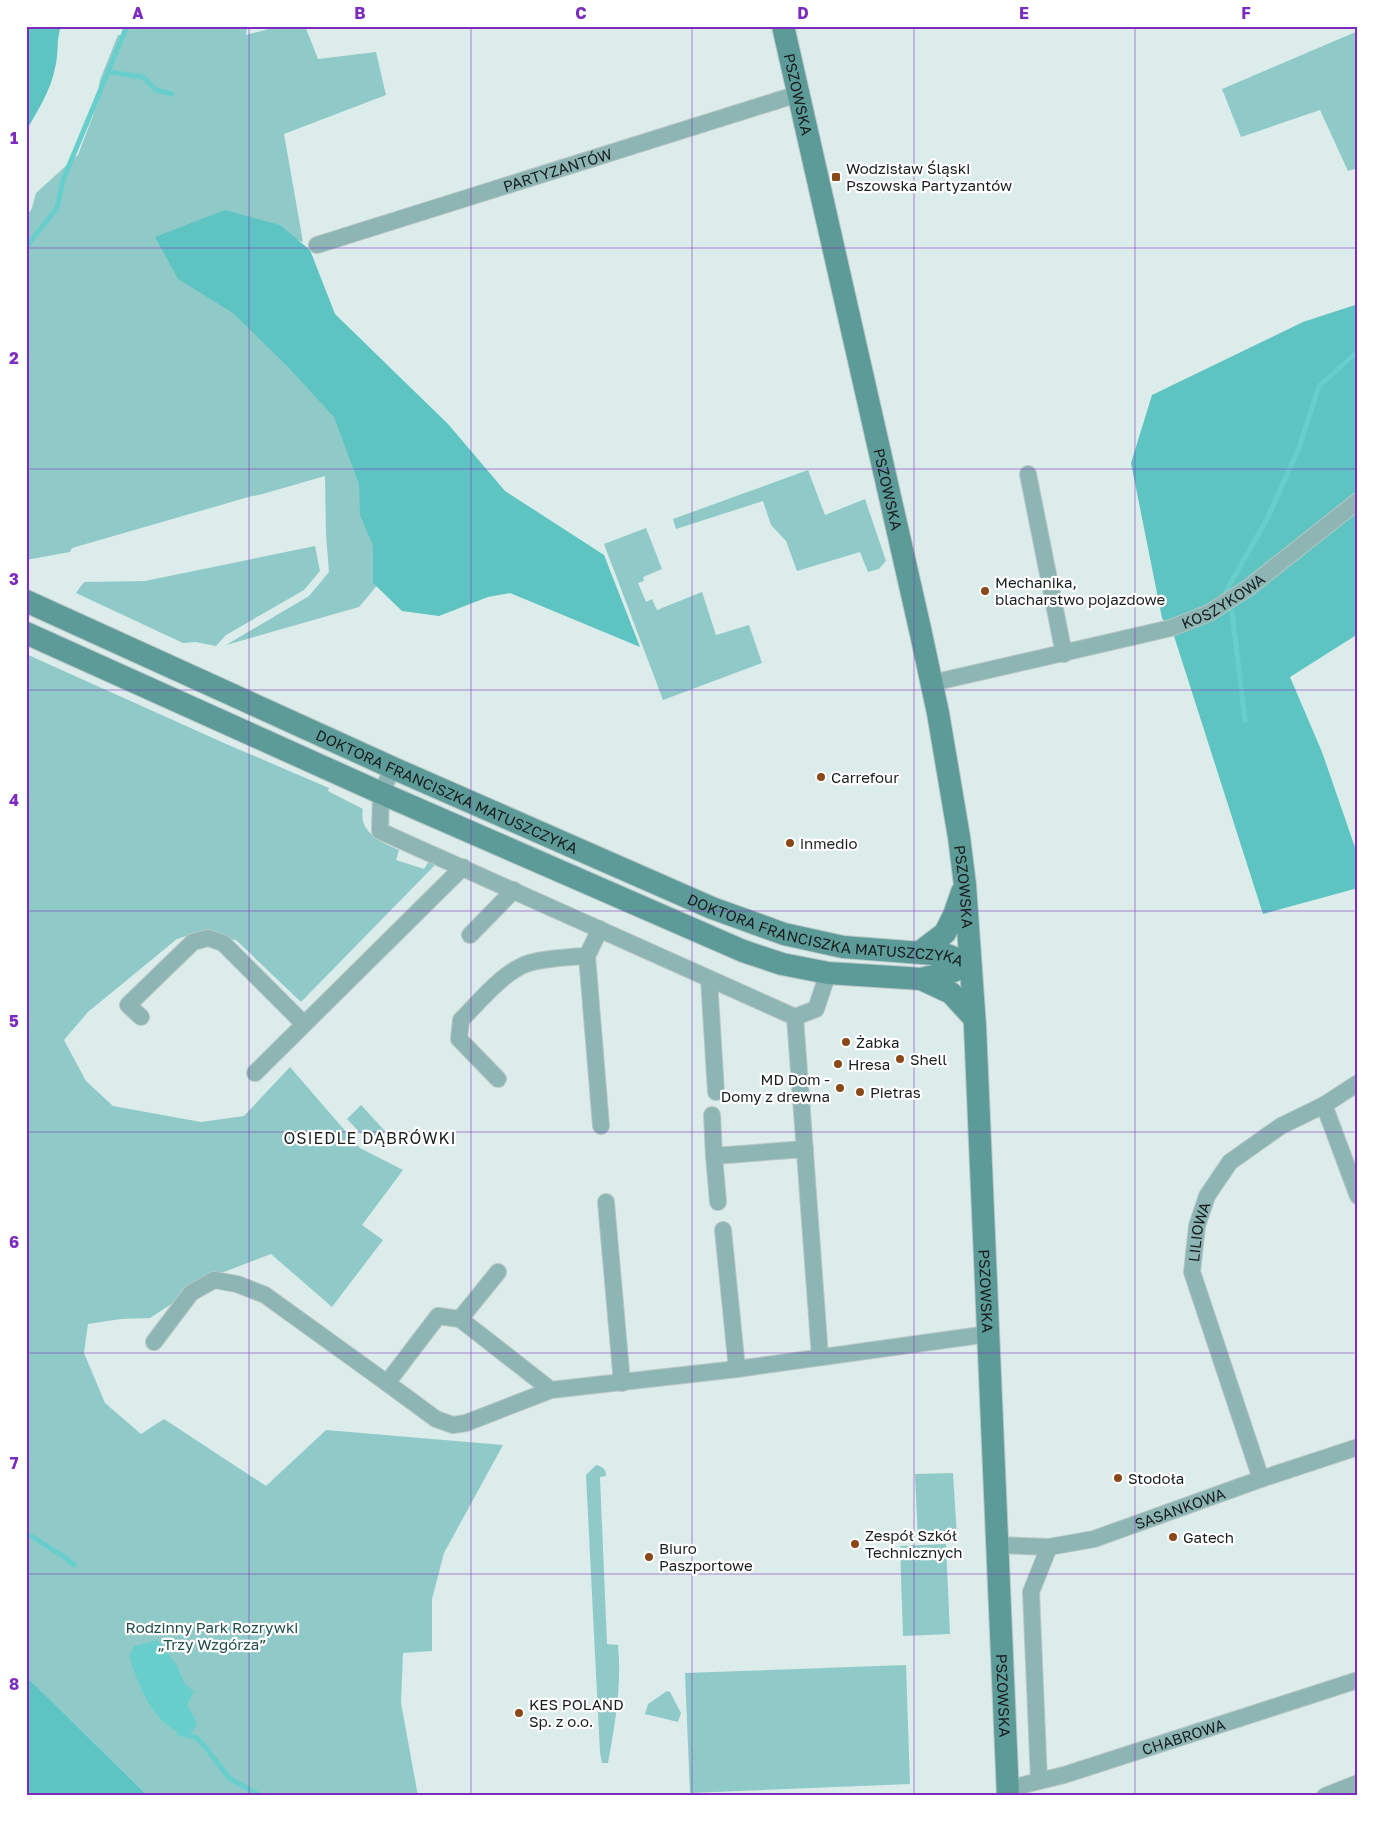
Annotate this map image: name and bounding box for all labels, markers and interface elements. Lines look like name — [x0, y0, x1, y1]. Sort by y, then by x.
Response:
text: A — [132, 3, 144, 23]
text: B — [354, 3, 366, 23]
text: C — [575, 3, 587, 23]
text: D — [797, 3, 809, 23]
text: E — [1019, 3, 1029, 23]
text: F — [1241, 3, 1251, 23]
street label: PSZOWSKA — [780, 51, 817, 137]
text: 1 — [10, 128, 18, 148]
street label: PARTYZANTÓW — [501, 144, 614, 195]
place label: Wodzisław Śląski Pszowska Partyzantów — [846, 159, 1012, 194]
marker: Wodzisław Śląski Pszowska Partyzantów — [830, 171, 842, 183]
text: 2 — [9, 348, 19, 368]
street label: PSZOWSKA — [870, 446, 906, 532]
text: 3 — [9, 569, 19, 589]
street label: KOSZYKOWA — [1179, 569, 1268, 632]
place label: Mechanika, blacharstwo pojazdowe — [995, 573, 1166, 608]
marker: Mechanika, blacharstwo pojazdowe — [979, 585, 991, 597]
street label: DOKTORA FRANCISZKA MATUSZCZYKA — [313, 725, 581, 857]
place label: Carrefour — [831, 768, 899, 786]
marker: Carrefour — [815, 771, 827, 783]
text: 4 — [9, 790, 19, 810]
place label: inmedio — [800, 834, 857, 852]
marker: inmedio — [784, 837, 796, 849]
street label: PSZOWSKA — [951, 844, 977, 929]
street label: DOKTORA FRANCISZKA MATUSZCZYKA — [685, 889, 966, 970]
text: 5 — [9, 1011, 19, 1031]
place label: Żabka — [856, 1033, 900, 1051]
marker: Żabka — [840, 1036, 852, 1048]
place label: Shell — [910, 1050, 947, 1068]
marker: Shell — [894, 1053, 906, 1065]
place label: Hresa — [848, 1055, 890, 1073]
marker: Hresa — [832, 1058, 844, 1070]
place label: MD Dom - Domy z drewna — [721, 1070, 830, 1105]
marker: MD Dom - Domy z drewna — [834, 1082, 846, 1094]
place label: Pietras — [870, 1083, 921, 1101]
marker: Pietras — [854, 1086, 866, 1098]
district label: OSIEDLE DĄBRÓWKI — [283, 1128, 457, 1148]
street label: LILIOWA — [1184, 1199, 1213, 1263]
text: 6 — [9, 1232, 19, 1252]
street label: PSZOWSKA — [976, 1249, 997, 1333]
text: 7 — [10, 1453, 19, 1473]
place label: Stodoła — [1128, 1469, 1184, 1487]
marker: Stodoła — [1112, 1472, 1124, 1484]
street label: SASANKOWA — [1132, 1484, 1228, 1533]
place label: Zespół Szkół Technicznych — [865, 1526, 963, 1561]
place label: Gatech — [1183, 1528, 1234, 1546]
marker: Gatech — [1167, 1531, 1179, 1543]
marker: Zespół Szkół Technicznych — [849, 1538, 861, 1550]
place label: Biuro Paszportowe — [659, 1539, 753, 1574]
marker: Biuro Paszportowe — [643, 1551, 655, 1563]
park label: Rodzinny Park Rozrywki „Trzy Wzgórza” — [126, 1618, 298, 1653]
street label: PSZOWSKA — [993, 1653, 1014, 1738]
text: 8 — [9, 1674, 19, 1694]
place label: KES POLAND Sp. z o.o. — [529, 1695, 624, 1730]
marker: KES POLAND Sp. z o.o. — [513, 1707, 525, 1719]
street label: CHABROWA — [1139, 1715, 1227, 1758]

